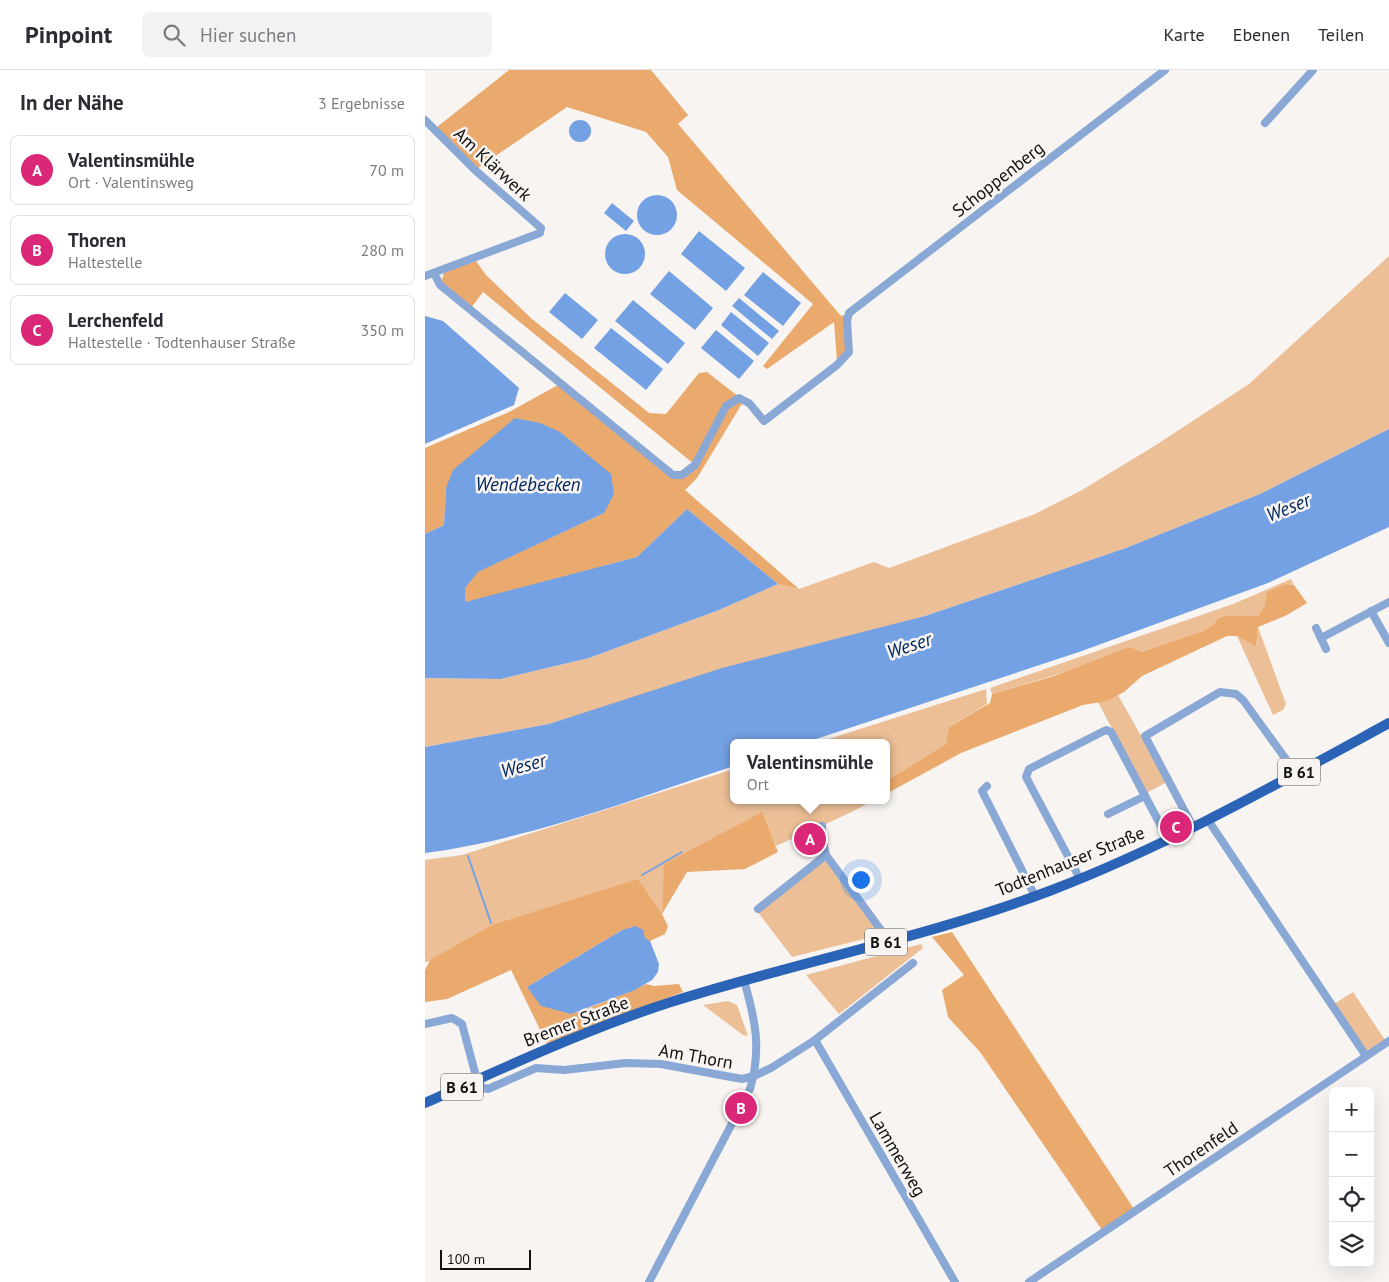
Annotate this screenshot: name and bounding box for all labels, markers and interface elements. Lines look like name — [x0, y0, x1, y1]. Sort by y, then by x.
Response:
search box — [142, 12, 492, 57]
text: Pinpoint — [25, 19, 112, 50]
icon: search — [160, 21, 188, 49]
text: Hier suchen — [200, 23, 296, 47]
text: Karte — [1164, 23, 1205, 46]
text: Ebenen — [1233, 23, 1290, 46]
text: Teilen — [1318, 23, 1364, 46]
text: In der Nähe — [20, 89, 124, 116]
text: 3 Ergebnisse — [318, 93, 405, 113]
street label: Am Klärwerk — [449, 122, 537, 206]
street label: Schoppenberg — [947, 136, 1049, 222]
text: Valentinsmühle — [68, 148, 195, 172]
text: A — [32, 160, 42, 180]
text: 70 m — [369, 160, 404, 180]
text: Ort · Valentinsweg — [68, 172, 194, 192]
text: Thoren — [68, 228, 126, 252]
text: B — [32, 240, 42, 260]
text: 280 m — [361, 240, 404, 260]
text: Haltestelle — [68, 252, 142, 272]
text: Lerchenfeld — [68, 308, 164, 332]
text: C — [33, 320, 41, 340]
text: 350 m — [361, 320, 404, 340]
text: Haltestelle · Todtenhauser Straße — [68, 332, 296, 352]
water label: Wendebecken — [475, 472, 581, 496]
water label: Weser — [1262, 487, 1315, 527]
water label: Weser — [884, 626, 936, 663]
popup — [730, 739, 890, 804]
water label: Weser — [498, 747, 550, 783]
text: Valentinsmühle — [747, 750, 873, 774]
road number: B 61 — [1278, 759, 1320, 786]
text: Ort — [747, 774, 769, 794]
pin: C — [1160, 808, 1192, 846]
pin: A — [794, 820, 826, 858]
street label: Todtenhauser Straße — [992, 821, 1148, 901]
your location — [848, 867, 874, 893]
road number: B 61 — [865, 929, 907, 956]
street label: Bremer Straße — [520, 990, 632, 1052]
street label: Am Thorn — [657, 1038, 735, 1074]
road number: B 61 — [441, 1074, 483, 1100]
map controls — [1329, 1087, 1374, 1267]
button: + — [1329, 1087, 1374, 1132]
pin: B — [725, 1089, 757, 1127]
street label: Lammerweg — [865, 1108, 931, 1200]
street label: Thorenfeld — [1160, 1116, 1242, 1182]
button: − — [1329, 1132, 1374, 1177]
button: locate — [1329, 1177, 1374, 1222]
button: layers — [1329, 1222, 1374, 1267]
scale bar — [440, 1247, 531, 1270]
text: 100 m — [447, 1250, 485, 1268]

